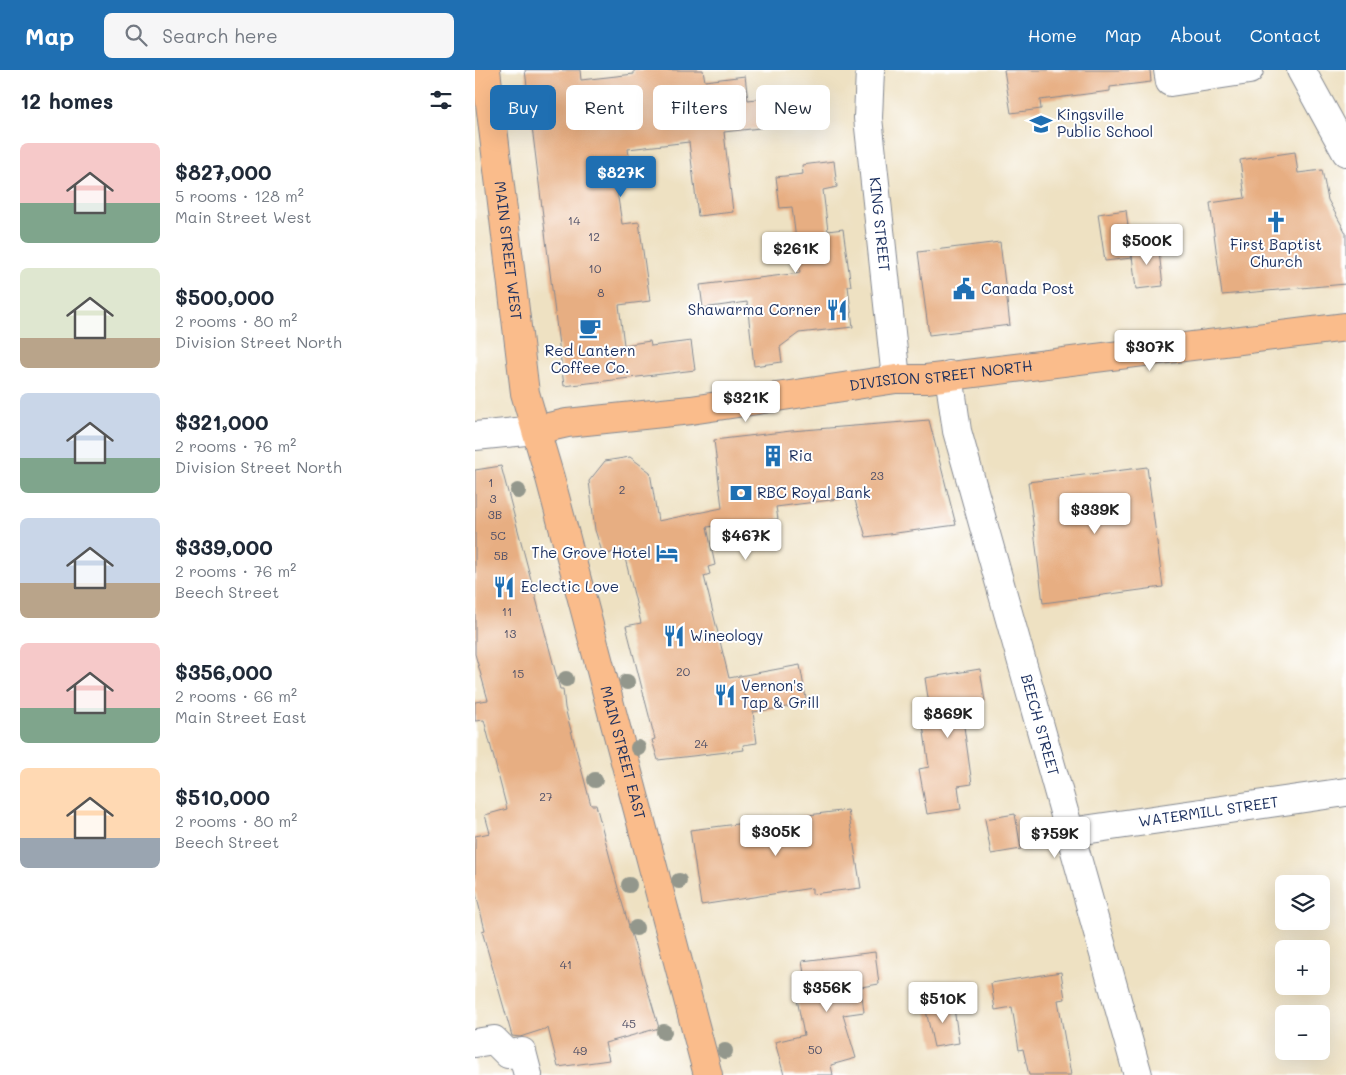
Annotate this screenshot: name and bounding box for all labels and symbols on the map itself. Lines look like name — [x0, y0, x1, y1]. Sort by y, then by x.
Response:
place label: Kingsville Public School — [1057, 104, 1153, 141]
school or university icon: Kingsville Public School — [1028, 111, 1054, 137]
pin: $827K — [586, 156, 656, 198]
street label: KING STREET — [865, 176, 895, 272]
street label: MAIN STREET WEST — [490, 180, 527, 321]
church icon: First Baptist Church — [1263, 209, 1289, 235]
house number: 14 — [568, 212, 580, 228]
pin: $500K — [1112, 224, 1182, 266]
house number: 12 — [588, 228, 600, 244]
pin: $261K — [761, 232, 831, 274]
place label: First Baptist Church — [1230, 234, 1322, 271]
house number: 10 — [589, 260, 602, 276]
public building icon: Canada Post — [951, 276, 977, 302]
place label: Canada Post — [981, 278, 1074, 298]
house number: 8 — [597, 284, 605, 300]
restaurant icon: Shawarma Corner — [824, 297, 850, 323]
place label: Shawarma Corner — [688, 299, 821, 319]
cafe icon: Red Lantern Coffee Co. — [577, 315, 603, 341]
pin: $307K — [1115, 330, 1185, 372]
place label: Red Lantern Coffee Co. — [545, 340, 635, 377]
street label: DIVISION STREET NORTH — [848, 355, 1034, 395]
pin: $321K — [711, 380, 781, 423]
building icon: Ria — [760, 443, 786, 469]
place label: Ria — [789, 445, 813, 465]
house number: 23 — [870, 467, 884, 483]
house number: 1 — [488, 474, 494, 490]
bank icon: RBC Royal Bank — [728, 480, 754, 506]
house number: 2 — [619, 481, 625, 497]
place label: RBC Royal Bank — [757, 482, 871, 502]
house number: 3 — [489, 490, 497, 506]
pin: $339K — [1060, 492, 1130, 535]
house number: 3B — [488, 506, 502, 522]
pin: $467K — [711, 518, 781, 561]
house number: 5C — [490, 527, 506, 543]
hotel icon: The Grove Hotel — [654, 540, 680, 566]
place label: The Grove Hotel — [531, 542, 651, 562]
house number: 5B — [494, 547, 508, 563]
restaurant icon: Eclectic Love — [491, 574, 517, 600]
place label: Eclectic Love — [521, 576, 619, 596]
house number: 11 — [502, 603, 512, 619]
restaurant icon: Wineology — [661, 623, 687, 649]
house number: 13 — [504, 625, 516, 641]
place label: Wineology — [690, 625, 764, 645]
house number: 20 — [676, 663, 691, 679]
house number: 15 — [512, 665, 524, 681]
street label: BEECH STREET — [1017, 672, 1064, 778]
place label: Vernon's Tap & Grill — [741, 675, 819, 712]
restaurant icon: Vernon's Tap & Grill — [712, 682, 738, 708]
street label: MAIN STREET EAST — [596, 683, 651, 821]
pin: $869K — [913, 696, 983, 739]
house number: 24 — [694, 735, 708, 751]
house number: 27 — [539, 788, 553, 804]
street label: WATERMILL STREET — [1137, 791, 1280, 831]
pin: $305K — [741, 814, 811, 857]
pin: $759K — [1020, 816, 1090, 859]
house number: 41 — [560, 956, 572, 972]
pin: $356K — [792, 970, 862, 1013]
pin: $510K — [908, 982, 978, 1024]
house number: 45 — [622, 1015, 636, 1031]
house number: 50 — [808, 1041, 823, 1057]
house number: 49 — [573, 1042, 587, 1058]

